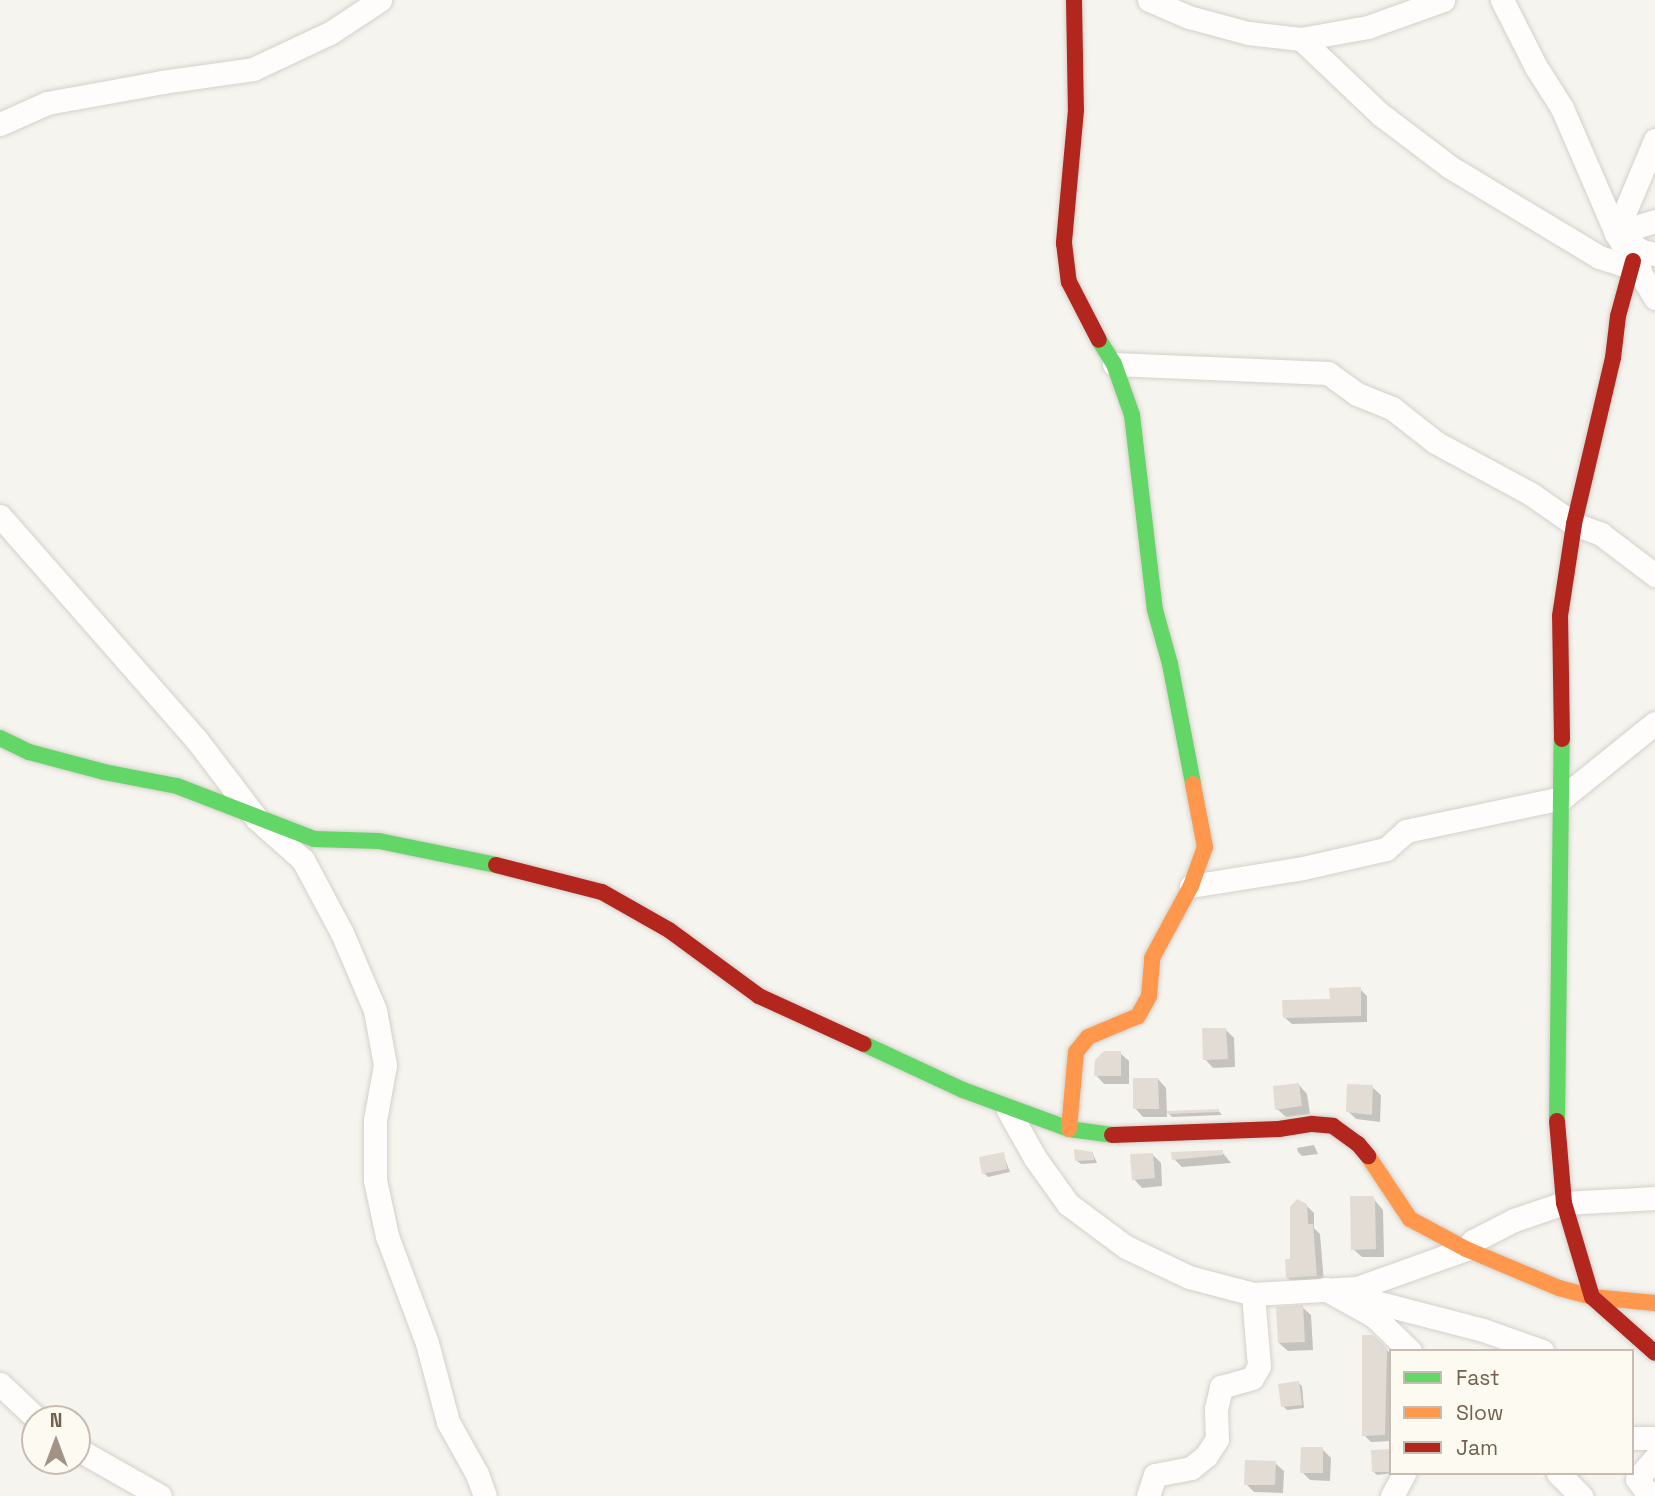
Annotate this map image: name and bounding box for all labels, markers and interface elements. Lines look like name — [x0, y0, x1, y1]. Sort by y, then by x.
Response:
legend — [1389, 1349, 1634, 1475]
text: Fast — [1456, 1364, 1500, 1391]
text: Slow — [1456, 1399, 1504, 1426]
north arrow — [21, 1405, 91, 1475]
text: N — [50, 1408, 62, 1433]
text: Jam — [1456, 1434, 1498, 1461]

